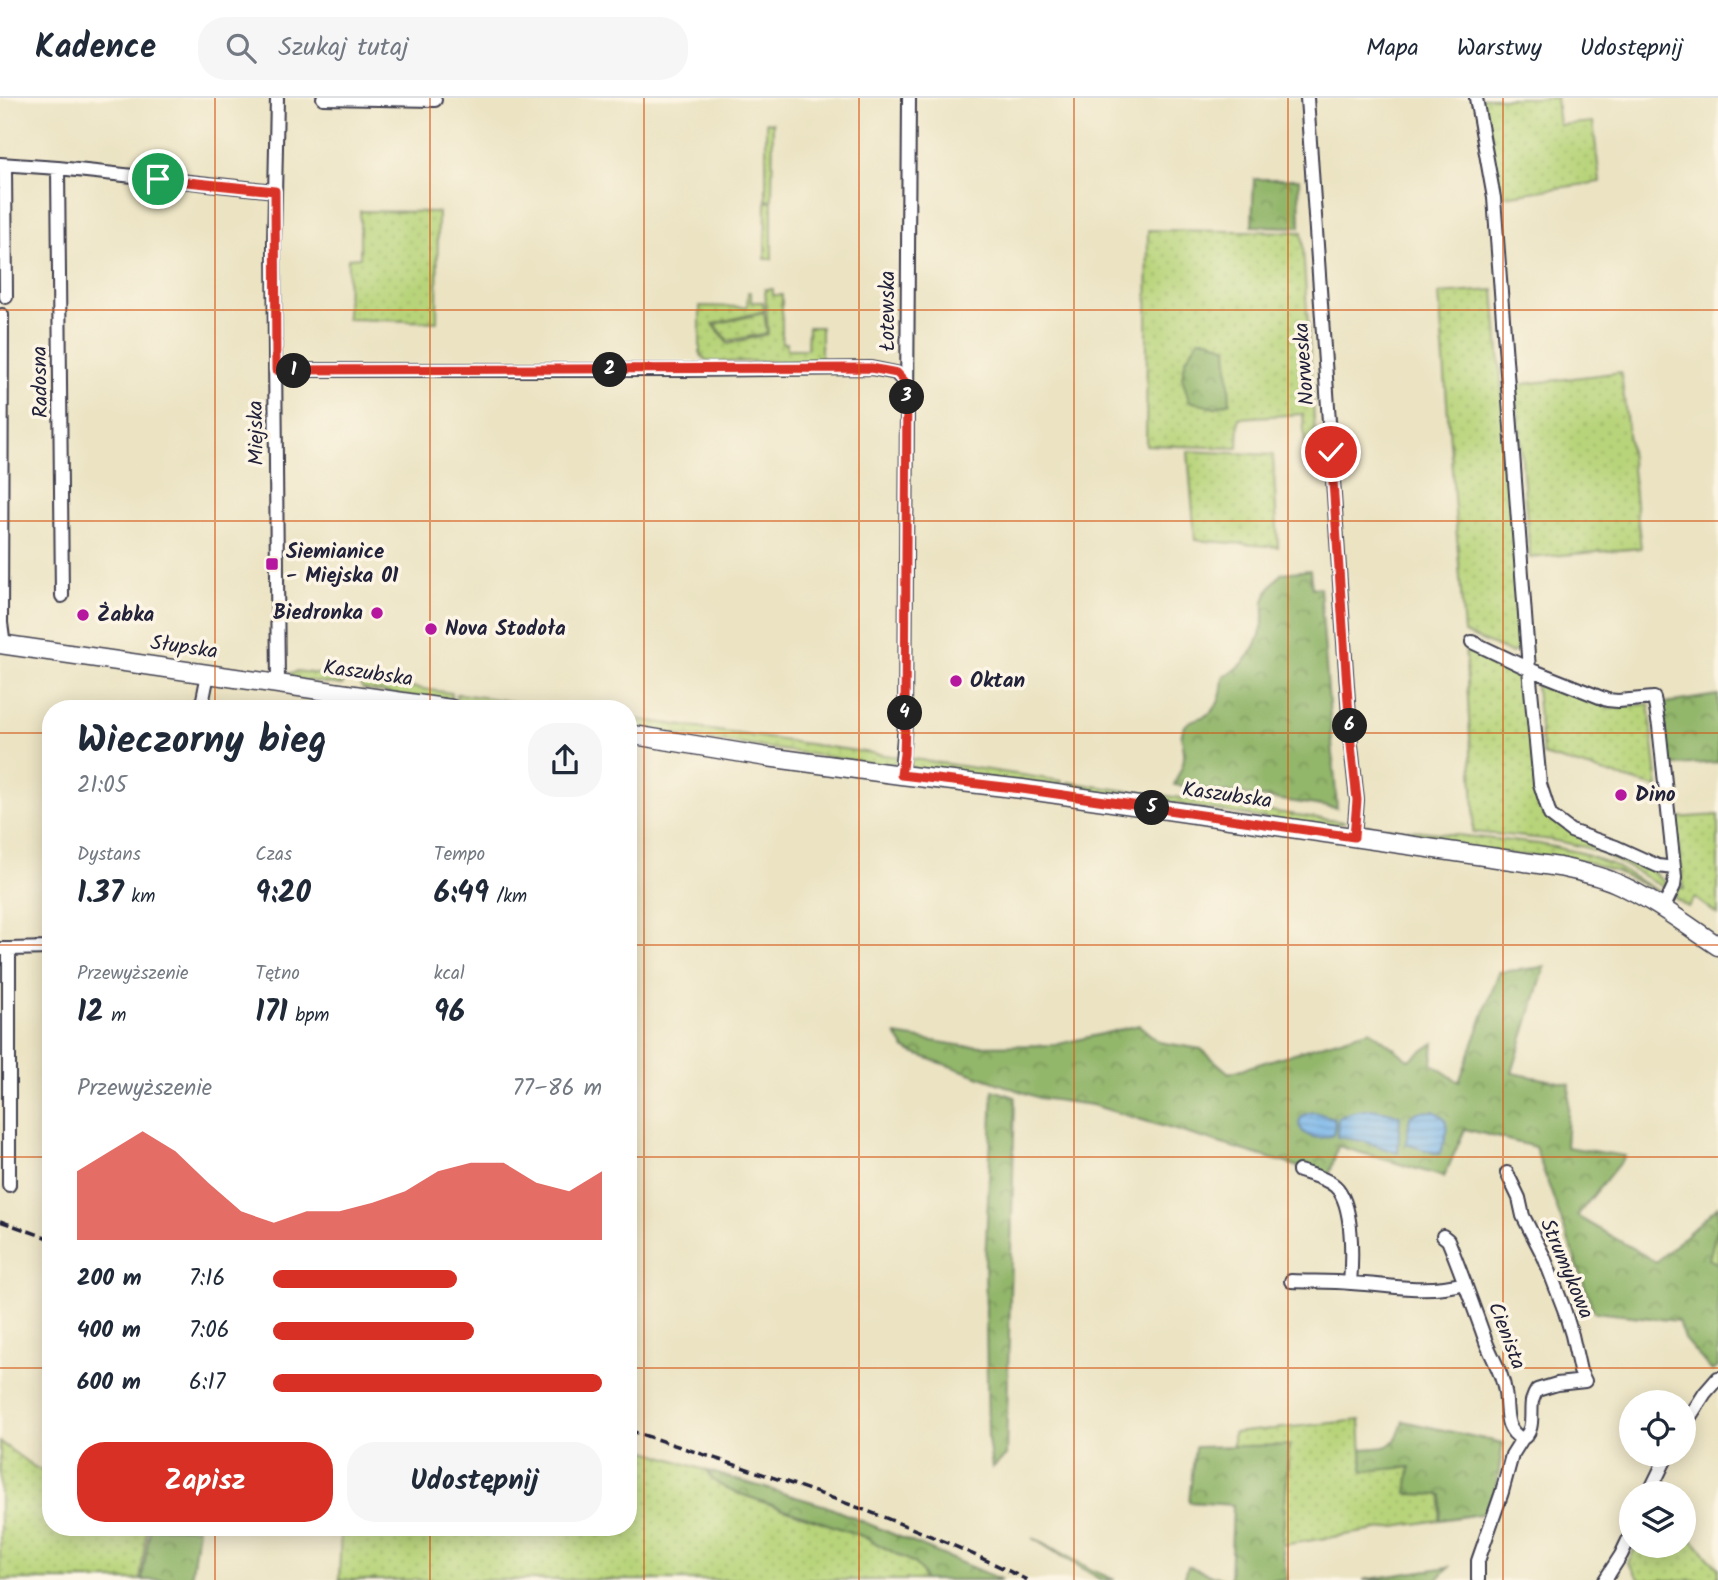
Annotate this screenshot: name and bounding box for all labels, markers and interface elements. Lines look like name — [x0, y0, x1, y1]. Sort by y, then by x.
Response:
search box — [198, 17, 688, 80]
text: Kadence — [35, 22, 156, 75]
text: Szukaj tutaj — [278, 27, 409, 69]
icon: search — [222, 29, 260, 67]
text: Mapa — [1366, 29, 1419, 68]
text: Warstwy — [1457, 29, 1542, 68]
text: Udostępnij — [1580, 29, 1683, 68]
pin — [128, 149, 188, 209]
icon: arrive — [139, 160, 177, 198]
street label: Łotewska — [872, 271, 905, 351]
street label: Norweska — [1286, 321, 1324, 407]
street label: Radosna — [24, 346, 58, 418]
pin: 2 — [592, 352, 628, 388]
pin: 1 — [276, 354, 312, 388]
text: 2 — [604, 354, 615, 384]
text: 1 — [291, 355, 296, 385]
pin: 3 — [890, 380, 925, 414]
text: 3 — [901, 381, 912, 411]
street label: Miejska — [240, 400, 274, 466]
pin — [1301, 422, 1361, 482]
icon: check — [1312, 433, 1350, 471]
place label: Siemianice - Miejska 01 — [286, 536, 399, 593]
marker: Siemianice - Miejska 01 — [264, 556, 280, 572]
place label: Biedronka — [273, 597, 363, 630]
place label: Żabka — [97, 599, 155, 632]
marker: Biedronka — [369, 605, 385, 621]
marker: Żabka — [75, 607, 91, 623]
place label: Nova Stodoła — [445, 613, 566, 646]
marker: Nova Stodoła — [423, 621, 439, 637]
street label: Słupska — [148, 627, 220, 669]
street label: Kaszubska — [321, 651, 415, 697]
place label: Oktan — [970, 665, 1025, 698]
marker: Oktan — [948, 673, 964, 689]
pin: 4 — [888, 696, 922, 730]
text: 4 — [899, 697, 910, 727]
pin: 6 — [1332, 708, 1368, 744]
text: 6 — [1344, 710, 1355, 740]
text: Wieczorny bieg — [77, 712, 327, 772]
button: share — [528, 723, 602, 797]
text: 21:05 — [77, 768, 127, 804]
street label: Kaszubska — [1180, 773, 1274, 819]
place label: Dino — [1635, 779, 1676, 812]
marker: Dino — [1613, 787, 1629, 803]
pin: 5 — [1134, 790, 1170, 826]
text: 5 — [1147, 792, 1156, 822]
text: Dystans — [77, 840, 141, 870]
text: Czas — [255, 840, 292, 870]
text: Tempo — [434, 840, 485, 870]
text: 1.37 — [77, 870, 124, 918]
text: 9:20 — [255, 870, 311, 918]
text: 6:49 — [434, 870, 489, 918]
text: km — [124, 882, 155, 912]
text: /km — [489, 882, 527, 912]
text: Przewyższenie — [77, 959, 189, 989]
text: Tętno — [255, 959, 300, 989]
text: kcal — [434, 959, 465, 989]
text: 12 — [77, 989, 104, 1037]
text: 171 — [255, 989, 288, 1037]
text: 96 — [434, 989, 465, 1037]
text: m — [104, 1001, 126, 1031]
text: bpm — [288, 1001, 329, 1031]
text: Przewyższenie — [77, 1071, 212, 1107]
text: 77–86 m — [513, 1071, 602, 1107]
street label: Strumykowa — [1530, 1214, 1602, 1324]
text: 200 m — [77, 1261, 142, 1297]
text: 7:16 — [189, 1261, 225, 1297]
street label: Cienista — [1478, 1297, 1534, 1375]
text: 400 m — [77, 1313, 141, 1349]
text: 7:06 — [189, 1313, 230, 1349]
text: 600 m — [77, 1365, 141, 1401]
text: 6:17 — [189, 1365, 225, 1401]
map controls — [1619, 1390, 1696, 1558]
button: locate — [1619, 1390, 1696, 1467]
button: Zapisz — [77, 1442, 333, 1522]
button: Udostępnij — [347, 1442, 602, 1522]
button: layers — [1619, 1481, 1696, 1558]

